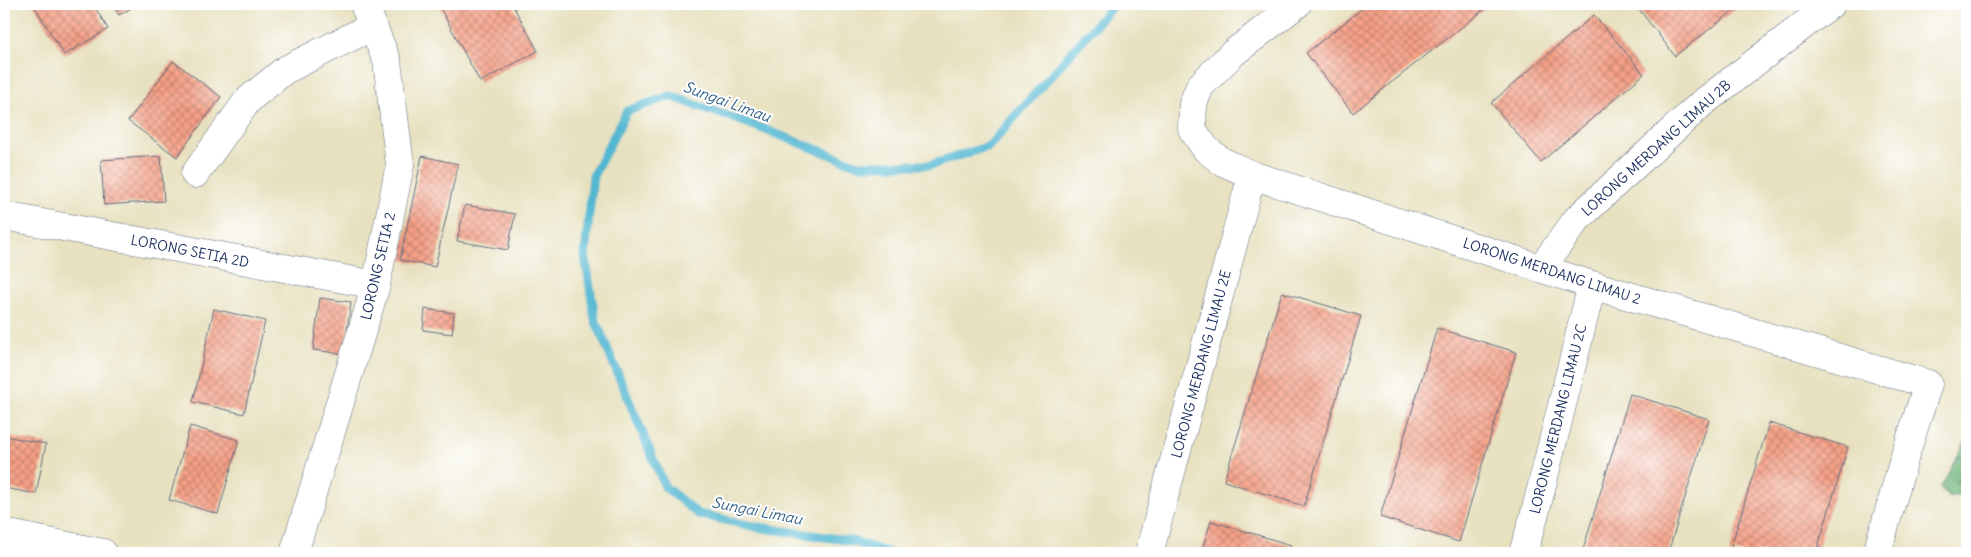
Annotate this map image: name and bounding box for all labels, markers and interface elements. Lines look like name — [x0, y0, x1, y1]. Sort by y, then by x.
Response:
street label: LORONG MERDANG LIMAU 2B — [1578, 76, 1734, 220]
water label: Sungai Limau — [681, 77, 775, 127]
street label: LORONG SETIA 2 — [357, 210, 399, 322]
street label: LORONG SETIA 2D — [129, 231, 251, 271]
street label: LORONG MERDANG LIMAU 2 — [1461, 234, 1643, 308]
street label: LORONG MERDANG LIMAU 2E — [1167, 268, 1235, 460]
street label: LORONG MERDANG LIMAU 2C — [1526, 322, 1590, 516]
water label: Sungai Limau — [710, 492, 805, 529]

